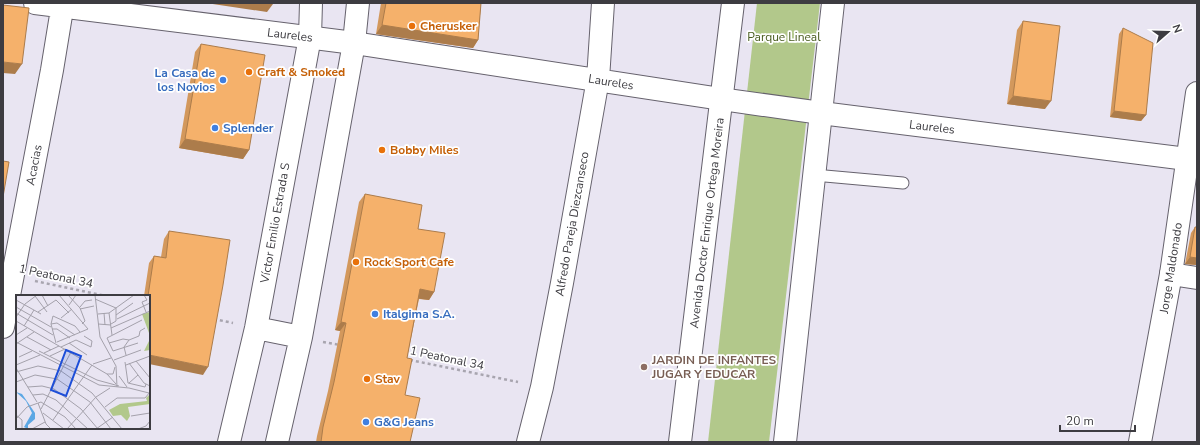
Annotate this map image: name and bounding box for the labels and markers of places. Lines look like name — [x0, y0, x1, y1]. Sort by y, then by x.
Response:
place label: Cherusker — [420, 18, 477, 34]
marker: Cherusker — [407, 21, 417, 31]
place label: Craft & Smoked — [257, 64, 345, 80]
place label: La Casa de los Novios — [155, 65, 215, 95]
marker: Craft & Smoked — [244, 67, 254, 77]
marker: La Casa de los Novios — [218, 75, 228, 85]
place label: Splender — [223, 120, 274, 136]
marker: Splender — [210, 123, 220, 133]
place label: Bobby Miles — [390, 142, 459, 158]
marker: Bobby Miles — [377, 145, 387, 155]
place label: Rock Sport Cafe — [364, 254, 455, 270]
marker: Rock Sport Cafe — [351, 257, 361, 267]
place label: Italgima S.A. — [383, 306, 455, 322]
marker: Italgima S.A. — [370, 309, 380, 319]
place label: JARDIN DE INFANTES JUGAR Y EDUCAR — [651, 352, 777, 382]
marker: JARDIN DE INFANTES JUGAR Y EDUCAR — [639, 362, 649, 372]
place label: Stav — [375, 371, 401, 387]
marker: Stav — [362, 374, 372, 384]
place label: G&G Jeans — [374, 414, 434, 430]
marker: G&G Jeans — [361, 417, 371, 427]

